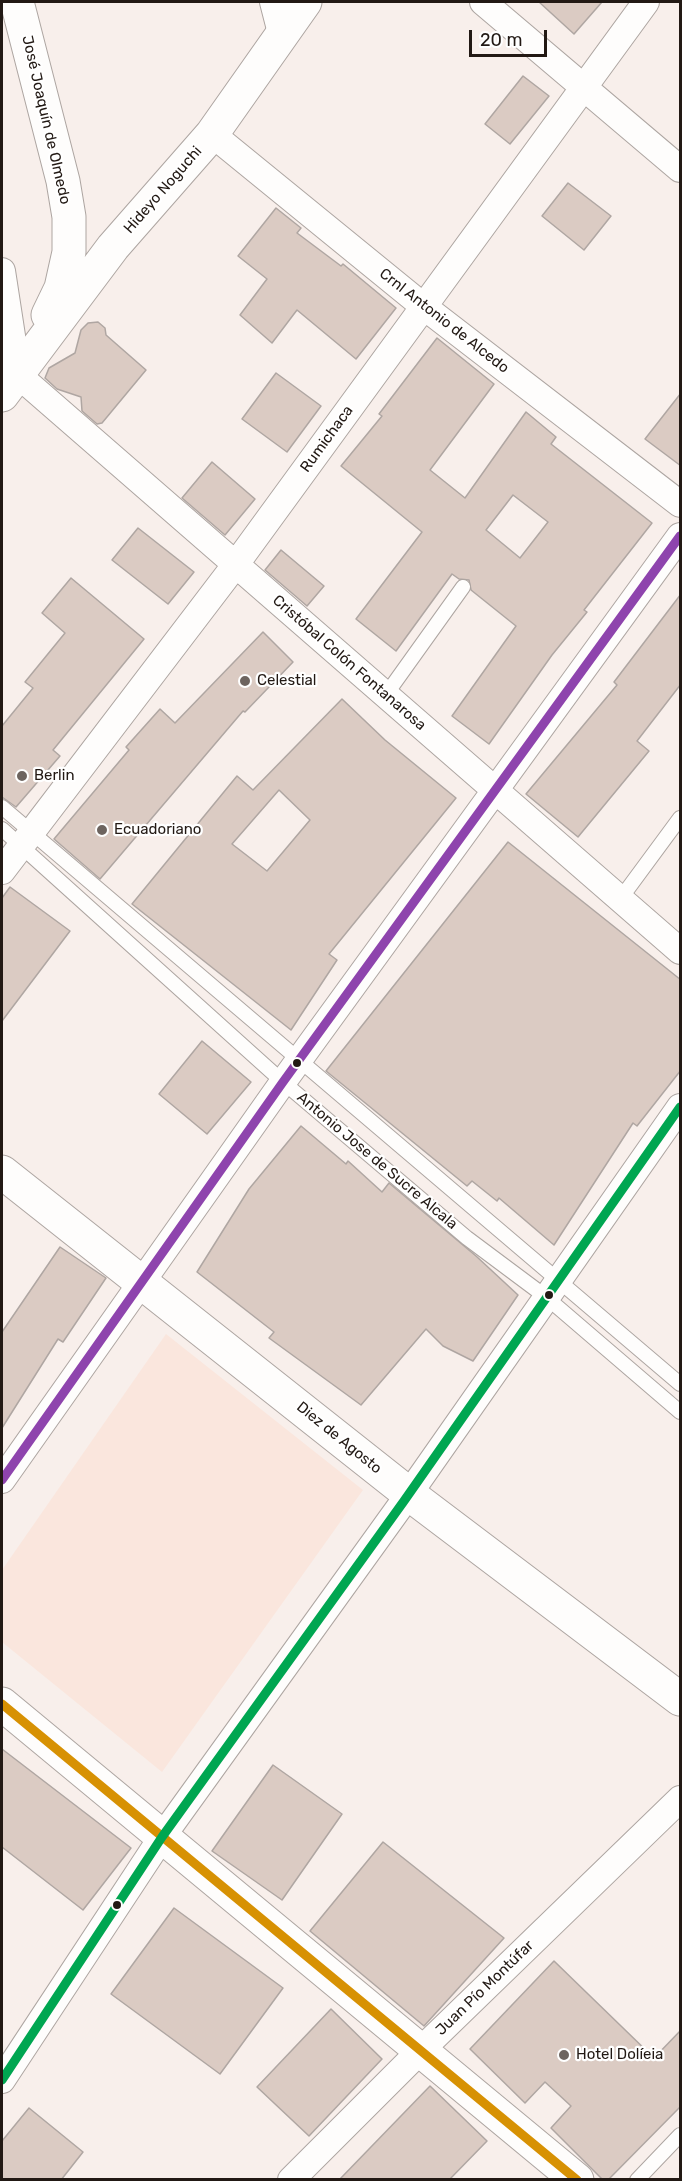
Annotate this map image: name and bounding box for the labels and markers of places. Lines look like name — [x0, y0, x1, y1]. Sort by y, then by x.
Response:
place label: Celestial — [257, 672, 316, 690]
marker: Celestial — [238, 674, 252, 688]
place label: Berlin — [34, 767, 74, 785]
marker: Berlin — [15, 769, 29, 783]
place label: Ecuadoriano — [114, 821, 201, 839]
marker: Ecuadoriano — [95, 823, 109, 837]
unlabelled marker — [291, 1057, 303, 1069]
unlabelled marker — [543, 1289, 555, 1301]
unlabelled marker — [111, 1899, 123, 1911]
place label: Hotel Dolíeia — [576, 2046, 663, 2064]
marker: Hotel Dolíeia — [557, 2048, 571, 2062]

